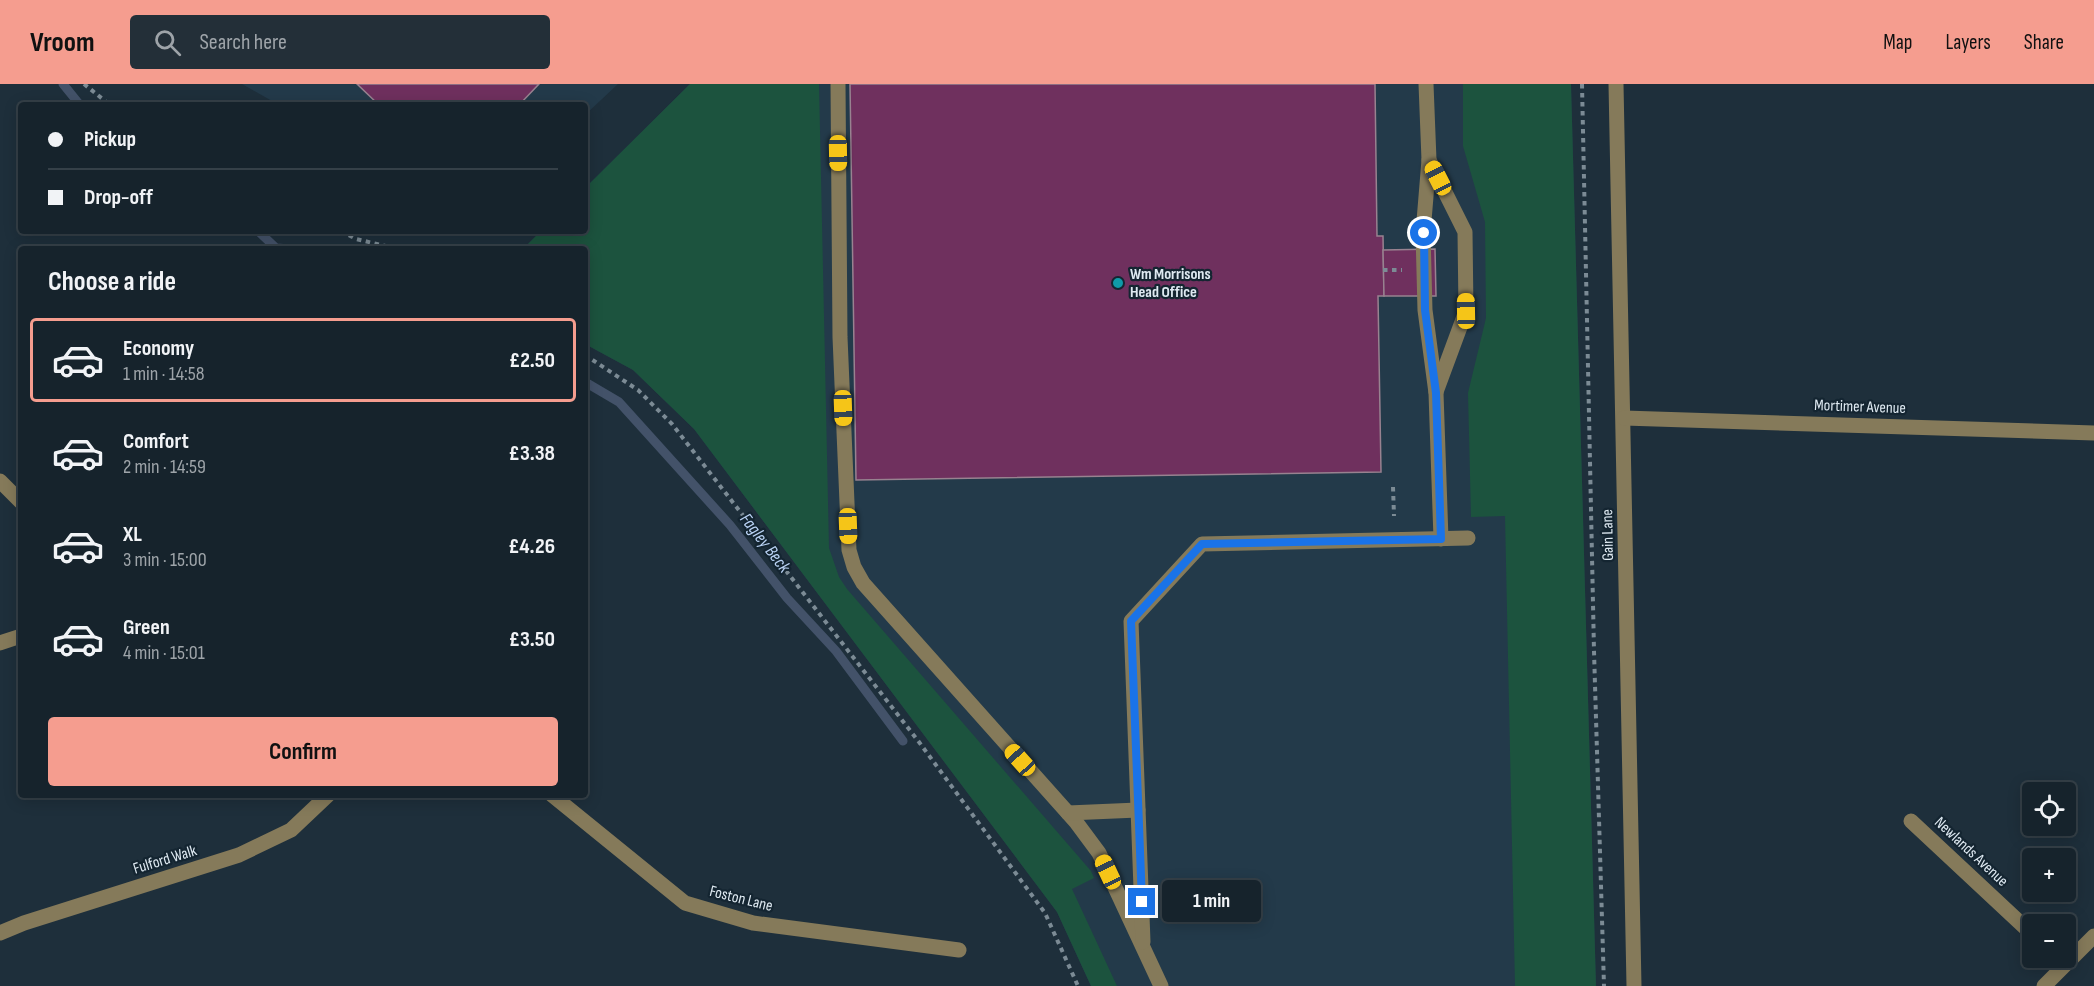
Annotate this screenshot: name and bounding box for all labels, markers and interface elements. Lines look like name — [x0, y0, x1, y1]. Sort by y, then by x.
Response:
search box — [130, 15, 550, 69]
text: Vroom — [30, 26, 94, 59]
icon: search — [151, 26, 184, 59]
text: Search here — [199, 29, 287, 56]
text: Map — [1883, 30, 1912, 55]
text: Layers — [1945, 30, 1991, 55]
text: Share — [2024, 30, 2064, 55]
text: Pickup — [84, 126, 136, 153]
car — [829, 135, 847, 171]
car — [1422, 158, 1454, 198]
text: Drop-off — [84, 184, 153, 211]
route start — [1410, 219, 1437, 246]
place label: Wm Morrisons Head Office — [1130, 265, 1211, 302]
text: Choose a ride — [48, 266, 176, 298]
marker: Wm Morrisons Head Office — [1111, 276, 1125, 290]
car — [1457, 293, 1475, 329]
icon: car — [51, 333, 105, 387]
text: Economy — [123, 335, 194, 362]
text: £2.50 — [509, 347, 555, 374]
text: 1 min · 14:58 — [123, 362, 205, 386]
car — [833, 390, 853, 426]
street label: Mortimer Avenue — [1814, 396, 1906, 418]
icon: car — [51, 426, 105, 480]
text: Comfort — [123, 428, 189, 455]
text: £3.38 — [509, 440, 555, 467]
text: 2 min · 14:59 — [123, 455, 206, 479]
car — [838, 508, 858, 544]
water label: Fagley Beck — [735, 509, 795, 578]
street label: Gain Lane — [1598, 509, 1618, 561]
icon: car — [51, 519, 105, 573]
text: XL — [123, 521, 142, 548]
text: £4.26 — [508, 533, 555, 560]
text: 3 min · 15:00 — [123, 548, 207, 572]
icon: car — [51, 612, 105, 666]
text: Green — [123, 614, 170, 641]
text: £3.50 — [509, 626, 555, 653]
text: 4 min · 15:01 — [123, 641, 205, 665]
button: Confirm — [48, 717, 558, 786]
car — [1001, 741, 1039, 779]
map controls — [2022, 782, 2076, 968]
button: locate — [2022, 782, 2076, 836]
street label: Newlands Avenue — [1930, 813, 2012, 891]
street label: Fulford Walk — [131, 841, 199, 879]
button: + — [2022, 848, 2076, 902]
car — [1092, 852, 1124, 892]
callout: 1 min — [1163, 881, 1262, 923]
street label: Foston Lane — [707, 882, 775, 916]
route end — [1128, 888, 1155, 915]
text: 1 min — [1193, 889, 1230, 913]
button: − — [2022, 914, 2076, 968]

